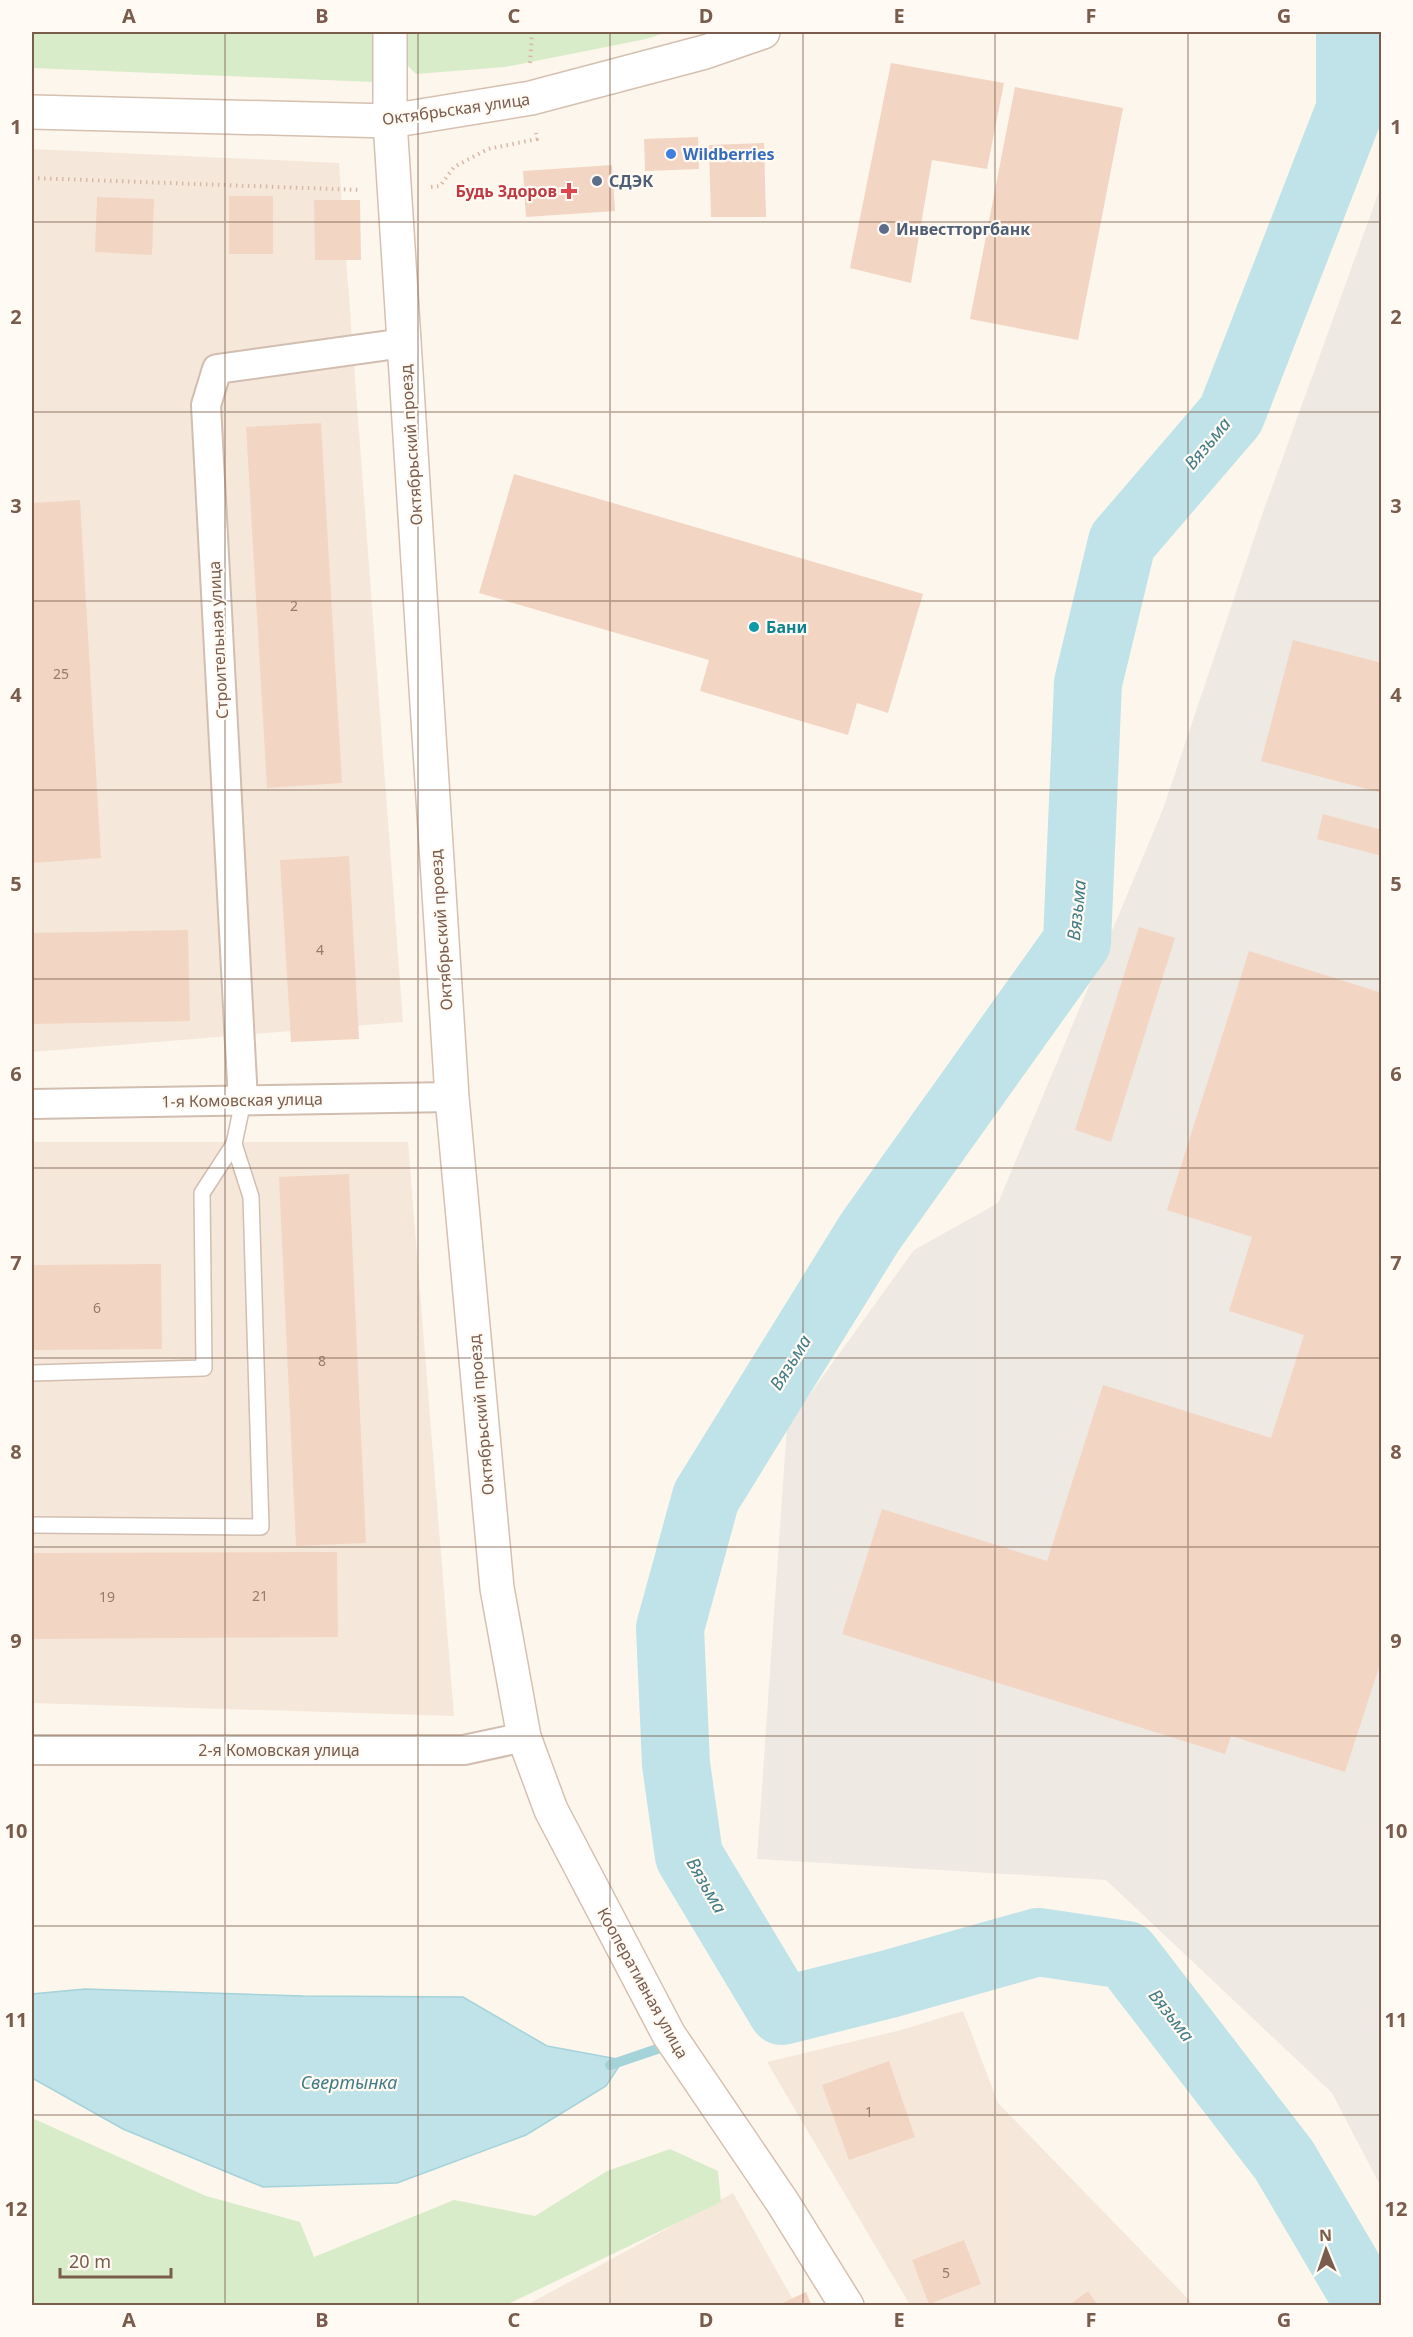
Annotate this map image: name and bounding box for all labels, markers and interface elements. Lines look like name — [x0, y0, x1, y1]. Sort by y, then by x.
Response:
text: A — [122, 2, 136, 29]
text: B — [315, 2, 329, 29]
text: C — [508, 2, 521, 29]
text: D — [699, 2, 713, 29]
text: E — [893, 2, 905, 29]
text: F — [1086, 2, 1096, 29]
text: G — [1277, 2, 1291, 29]
street label: Октябрьская улица — [381, 88, 531, 130]
text: 1 — [10, 113, 22, 140]
text: 1 — [1390, 113, 1402, 140]
place label: Wildberries — [683, 143, 774, 165]
marker: Wildberries — [664, 147, 678, 161]
place label: СДЭК — [609, 170, 654, 192]
marker: СДЭК — [590, 174, 604, 188]
place label: Будь Здоров — [455, 180, 557, 202]
marker: Будь Здоров — [562, 184, 576, 198]
place label: Инвестторгбанк — [896, 218, 1030, 240]
marker: Инвестторгбанк — [877, 222, 891, 236]
text: 2 — [10, 303, 22, 330]
text: 2 — [1390, 303, 1402, 330]
street label: Октябрьский проезд — [394, 364, 428, 526]
water label: Вязьма — [1178, 412, 1236, 474]
text: 3 — [10, 492, 22, 519]
text: 3 — [1390, 492, 1402, 519]
street label: Строительная улица — [203, 560, 233, 720]
house number: 2 — [290, 596, 298, 615]
place label: Бани — [766, 616, 807, 638]
marker: Бани — [747, 620, 761, 634]
house number: 25 — [53, 664, 69, 683]
text: 4 — [10, 681, 22, 708]
text: 4 — [1390, 681, 1402, 708]
street label: Октябрьский проезд — [424, 849, 458, 1011]
text: 5 — [10, 870, 22, 897]
text: 5 — [1390, 870, 1402, 897]
water label: Вязьма — [1061, 879, 1091, 941]
house number: 4 — [316, 940, 324, 959]
text: 6 — [10, 1060, 22, 1087]
text: 6 — [1390, 1060, 1402, 1087]
street label: 1-я Комовская улица — [161, 1088, 323, 1112]
text: 7 — [10, 1249, 22, 1276]
text: 7 — [1390, 1249, 1402, 1276]
house number: 6 — [93, 1298, 101, 1317]
water label: Вязьма — [764, 1330, 816, 1394]
street label: Октябрьский проезд — [463, 1334, 499, 1496]
house number: 8 — [318, 1351, 326, 1370]
text: 8 — [10, 1438, 22, 1465]
text: 8 — [1390, 1438, 1402, 1465]
house number: 21 — [252, 1586, 268, 1605]
house number: 19 — [99, 1587, 115, 1606]
text: 9 — [10, 1627, 22, 1654]
text: 9 — [1390, 1627, 1402, 1654]
street label: 2-я Комовская улица — [198, 1739, 360, 1761]
text: 10 — [5, 1817, 27, 1844]
text: 10 — [1385, 1817, 1407, 1844]
water label: Вязьма — [681, 1853, 733, 1917]
street label: Кооперативная улица — [592, 1904, 694, 2062]
water label: Вязьма — [1144, 1984, 1200, 2046]
text: 11 — [5, 2006, 27, 2033]
text: 11 — [1385, 2006, 1407, 2033]
water label: Свертынка — [301, 2070, 397, 2094]
house number: 1 — [865, 2102, 873, 2121]
text: 12 — [5, 2195, 27, 2222]
text: 12 — [1385, 2195, 1407, 2222]
north arrow — [1296, 2220, 1356, 2280]
text: N — [1319, 2224, 1332, 2246]
scale bar — [60, 2241, 171, 2279]
text: 20 m — [69, 2249, 111, 2273]
house number: 5 — [942, 2263, 950, 2282]
text: A — [122, 2306, 136, 2333]
text: B — [315, 2306, 329, 2333]
text: C — [508, 2306, 521, 2333]
text: D — [699, 2306, 713, 2333]
text: E — [893, 2306, 905, 2333]
text: F — [1086, 2306, 1096, 2333]
text: G — [1277, 2306, 1291, 2333]

